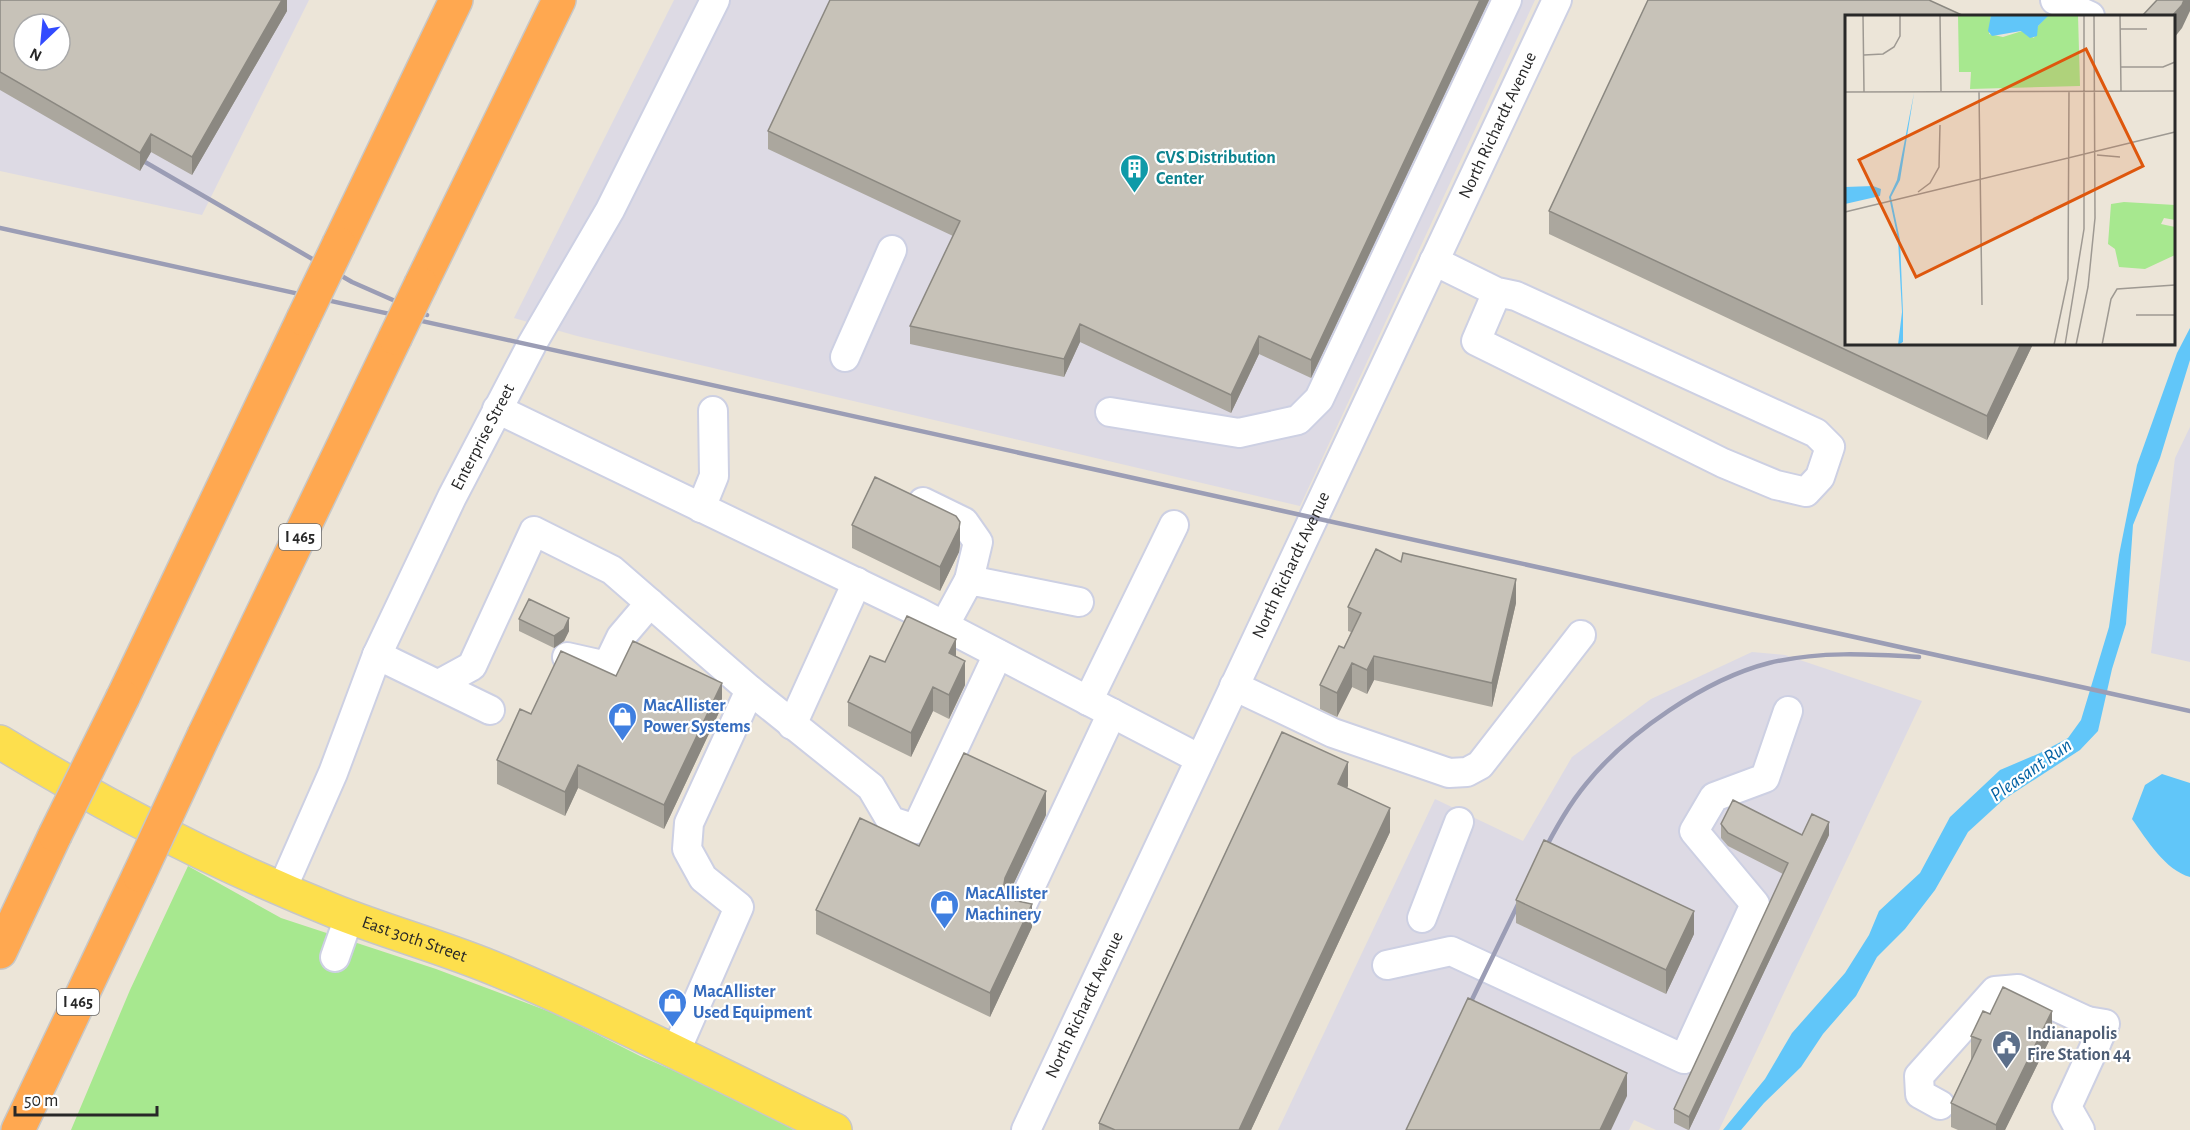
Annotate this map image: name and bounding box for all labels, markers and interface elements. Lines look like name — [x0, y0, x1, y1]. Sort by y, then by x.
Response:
north arrow — [12, 12, 72, 72]
inset map — [1845, 15, 2175, 345]
text: N — [27, 45, 44, 64]
street label: North Richardt Avenue — [1456, 49, 1540, 202]
place label: CVS Distribution Center — [1156, 149, 1276, 188]
building icon: CVS Distribution Center — [1119, 152, 1151, 194]
street label: Enterprise Street — [448, 381, 518, 493]
street label: North Richardt Avenue — [1249, 489, 1334, 641]
road number: I 465 — [279, 524, 321, 550]
place label: MacAllister Power Systems — [643, 697, 750, 736]
shop icon: MacAllister Power Systems — [606, 700, 638, 742]
water label: Pleasant Run — [1987, 735, 2075, 805]
place label: MacAllister Machinery — [965, 885, 1048, 924]
shop icon: MacAllister Machinery — [928, 888, 960, 930]
street label: East 30th Street — [359, 913, 469, 966]
street label: North Richardt Avenue — [1043, 929, 1127, 1081]
place label: MacAllister Used Equipment — [693, 983, 812, 1022]
shop icon: MacAllister Used Equipment — [656, 986, 688, 1028]
road number: I 465 — [57, 989, 99, 1015]
place label: Indianapolis Fire Station 44 — [2027, 1025, 2131, 1064]
public building icon: Indianapolis Fire Station 44 — [1990, 1028, 2022, 1070]
scale bar — [15, 1079, 158, 1117]
text: 50 m — [24, 1092, 58, 1110]

